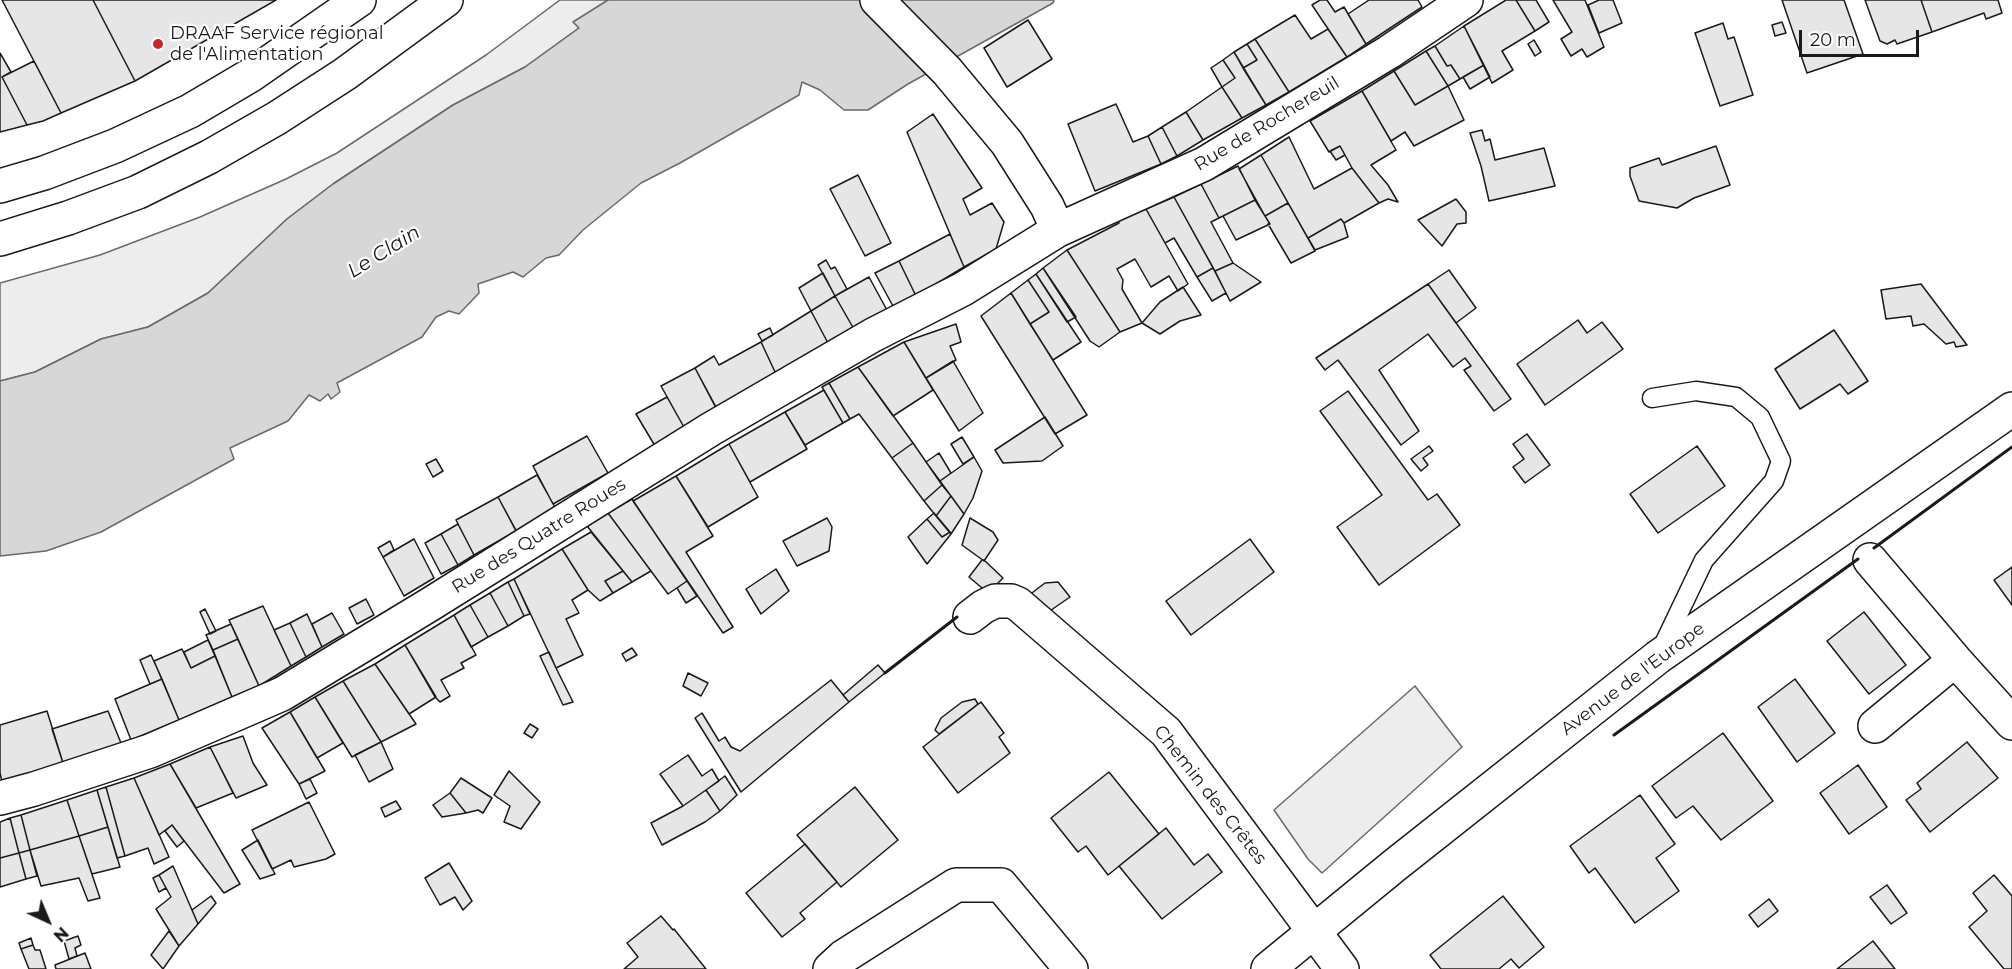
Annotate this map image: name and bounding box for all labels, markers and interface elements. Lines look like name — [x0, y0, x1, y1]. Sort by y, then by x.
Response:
scale bar — [1802, 18, 1922, 56]
place label: DRAAF Service régional de l'Alimentation — [170, 23, 383, 66]
text: 20 m — [1810, 29, 1856, 51]
marker: DRAAF Service régional de l'Alimentation — [151, 37, 165, 51]
street label: Rue de Rochereuil — [1191, 72, 1343, 176]
water label: Le Clain — [343, 220, 425, 284]
street label: Rue des Quatre Roues — [448, 474, 630, 598]
street label: Avenue de l'Europe — [1557, 618, 1709, 740]
street label: Chemin des Crêtes — [1149, 721, 1271, 869]
north arrow — [18, 891, 78, 951]
text: N — [50, 923, 72, 946]

